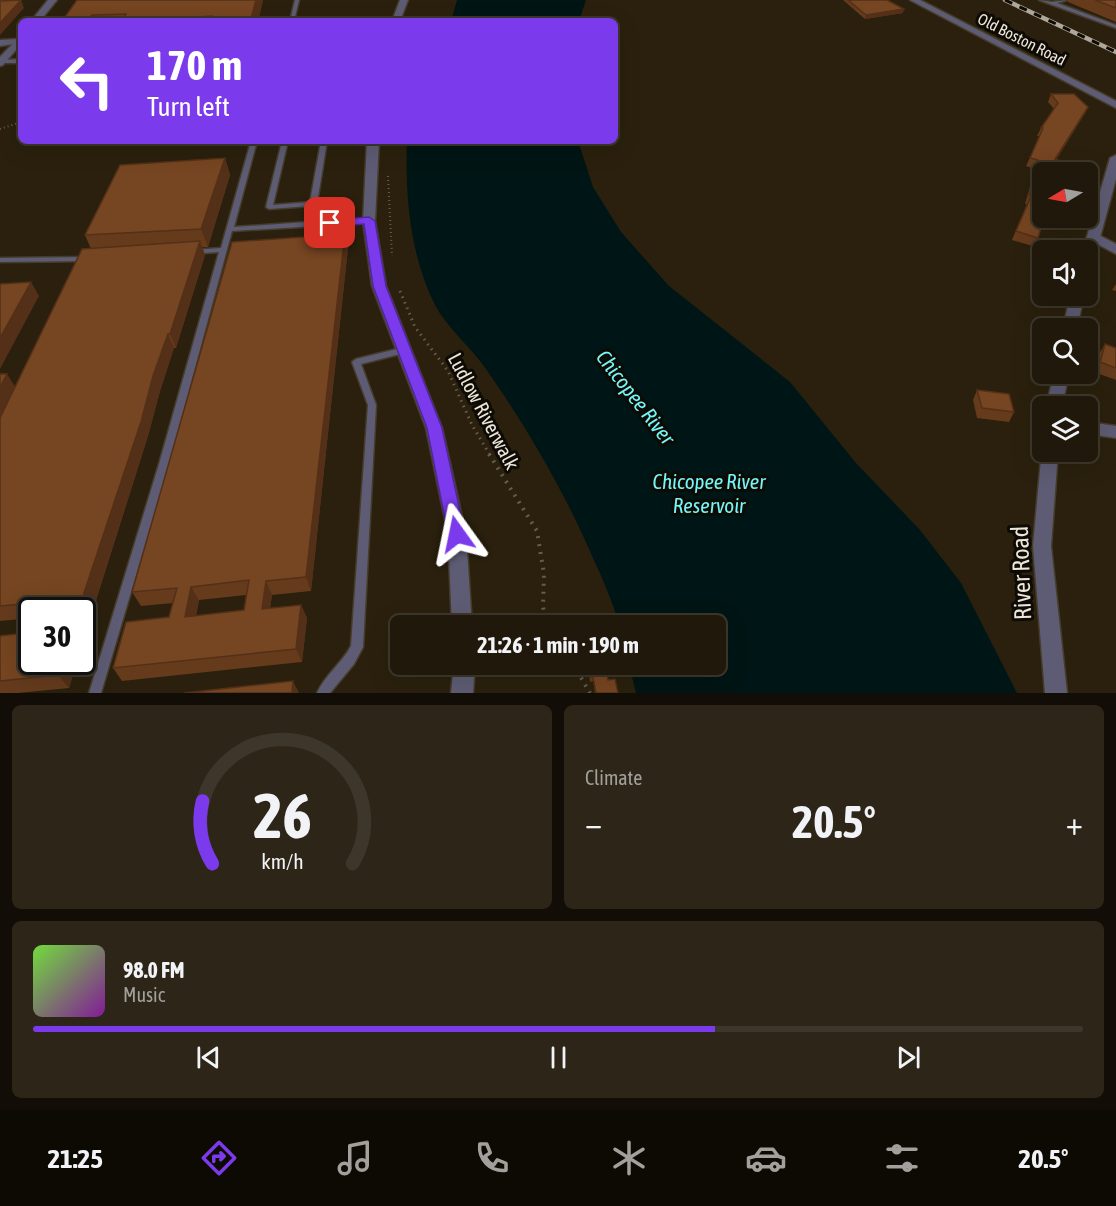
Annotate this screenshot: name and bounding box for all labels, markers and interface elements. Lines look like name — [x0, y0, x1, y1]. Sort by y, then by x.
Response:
street label: Old Boston Road — [975, 9, 1069, 69]
text: 170 m — [147, 41, 242, 89]
icon: left — [48, 42, 126, 120]
text: Turn left — [147, 91, 230, 122]
north arrow — [1032, 162, 1098, 228]
map controls — [1032, 162, 1098, 462]
pin — [304, 197, 355, 248]
icon: arrive — [313, 206, 346, 239]
button: sound — [1032, 240, 1098, 306]
button: search — [1032, 318, 1098, 384]
water label: Chicopee River — [592, 345, 681, 450]
street label: Ludlow Riverwalk — [444, 349, 524, 473]
button: layers — [1032, 396, 1098, 462]
water label: Chicopee River Reservoir — [652, 469, 766, 517]
position arrow — [425, 502, 489, 566]
street label: River Road — [1006, 525, 1036, 621]
speed limit sign: 30 — [18, 597, 96, 675]
text: 21:26 · 1 min · 190 m — [477, 632, 639, 658]
text: Climate — [585, 766, 642, 789]
text: 26 — [253, 780, 311, 851]
text: 20.5° — [792, 796, 876, 848]
text: − — [585, 804, 602, 842]
text: + — [1066, 804, 1083, 842]
text: km/h — [261, 849, 303, 874]
text: 98.0 FM — [123, 957, 185, 983]
text: Music — [123, 983, 165, 1006]
icon: previous — [192, 1041, 225, 1074]
icon: pause — [542, 1041, 575, 1074]
icon: next — [892, 1041, 925, 1074]
icon: directions — [198, 1137, 240, 1179]
icon: music — [334, 1137, 376, 1179]
icon: phone — [471, 1137, 513, 1179]
icon: climate — [608, 1137, 650, 1179]
icon: car — [745, 1137, 787, 1179]
icon: filters — [881, 1137, 923, 1179]
text: 21:25 — [47, 1143, 103, 1174]
text: 20.5° — [1018, 1143, 1069, 1174]

